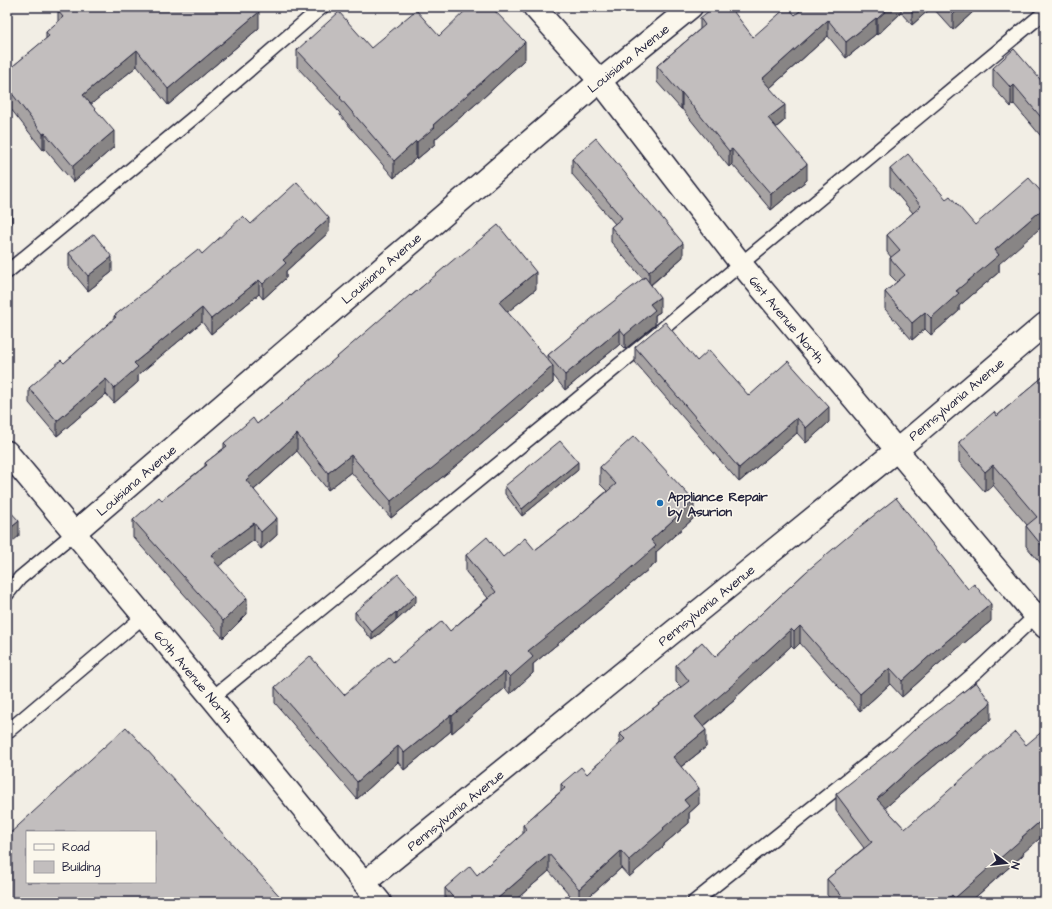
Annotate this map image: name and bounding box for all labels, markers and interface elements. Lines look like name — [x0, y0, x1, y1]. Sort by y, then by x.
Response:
street label: Louisiana Avenue — [584, 20, 673, 97]
street label: Louisiana Avenue — [338, 229, 426, 309]
street label: 61st Avenue North — [744, 272, 828, 367]
street label: Pennsylvania Avenue — [905, 354, 1009, 446]
street label: Louisiana Avenue — [93, 441, 181, 521]
place label: Appliance Repair by Asurion — [668, 488, 769, 522]
marker: Appliance Repair by Asurion — [655, 498, 665, 508]
street label: Pennsylvania Avenue — [654, 561, 760, 651]
street label: 60th Avenue North — [149, 627, 237, 727]
street label: Pennsylvania Avenue — [403, 766, 509, 856]
legend — [26, 831, 156, 883]
text: Road — [62, 839, 90, 856]
north arrow — [986, 843, 1026, 883]
text: Building — [62, 859, 100, 877]
text: N — [1007, 860, 1023, 871]

